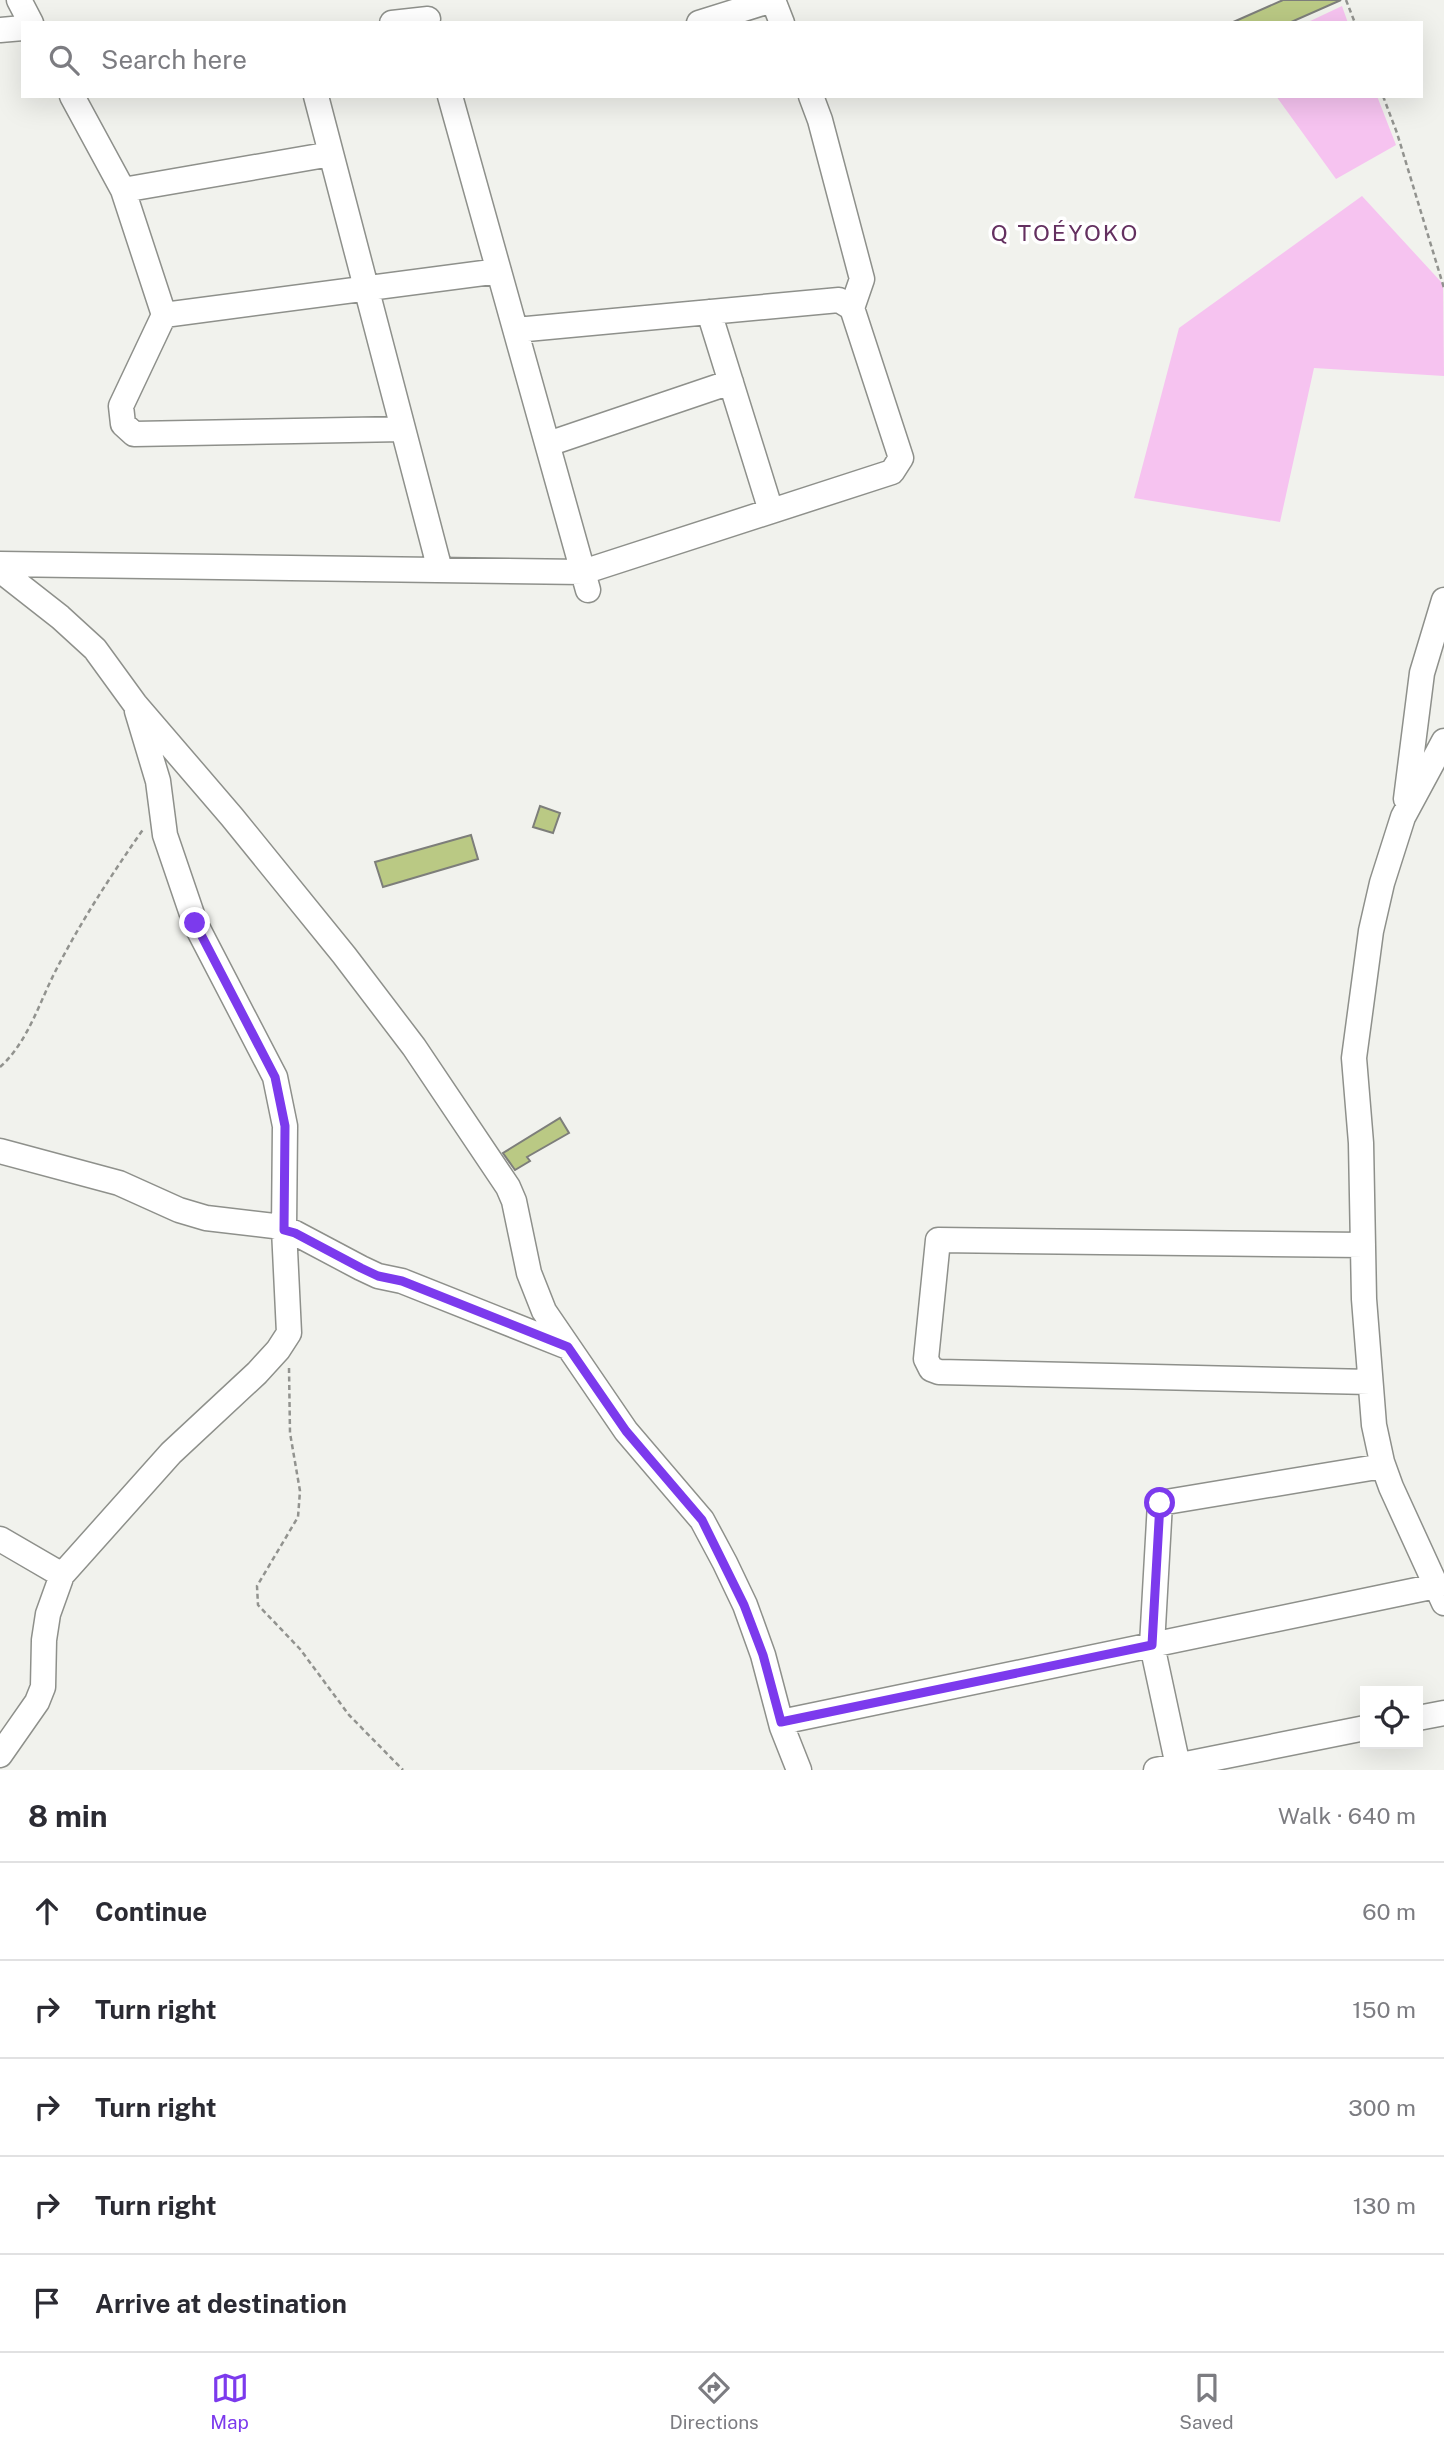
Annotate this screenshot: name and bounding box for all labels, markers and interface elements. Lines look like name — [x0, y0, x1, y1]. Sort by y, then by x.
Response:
search box — [21, 21, 1423, 98]
icon: search — [45, 41, 83, 79]
text: Search here — [101, 44, 247, 75]
district label: Q TOÉYOKO — [991, 219, 1139, 246]
route end — [179, 907, 210, 938]
route start — [1144, 1487, 1175, 1518]
map controls — [1360, 1686, 1423, 1749]
button: locate — [1360, 1686, 1423, 1749]
text: 8 min — [28, 1798, 108, 1834]
text: Walk · 640 m — [1278, 1802, 1416, 1829]
icon: ahead — [28, 1892, 66, 1930]
text: Continue — [95, 1896, 207, 1927]
text: 60 m — [1362, 1898, 1416, 1925]
icon: right — [28, 1990, 66, 2028]
text: Turn right — [95, 1994, 217, 2025]
text: 150 m — [1352, 1996, 1416, 2023]
icon: right — [28, 2088, 66, 2126]
text: Turn right — [95, 2092, 217, 2123]
text: 300 m — [1348, 2094, 1416, 2121]
icon: right — [28, 2186, 66, 2224]
text: Turn right — [95, 2190, 217, 2221]
text: 130 m — [1353, 2192, 1416, 2219]
icon: arrive — [28, 2284, 66, 2322]
text: Arrive at destination — [95, 2288, 347, 2319]
tab: Map — [210, 2369, 249, 2433]
tab: Directions — [669, 2369, 759, 2433]
tab: Saved — [1179, 2369, 1234, 2433]

